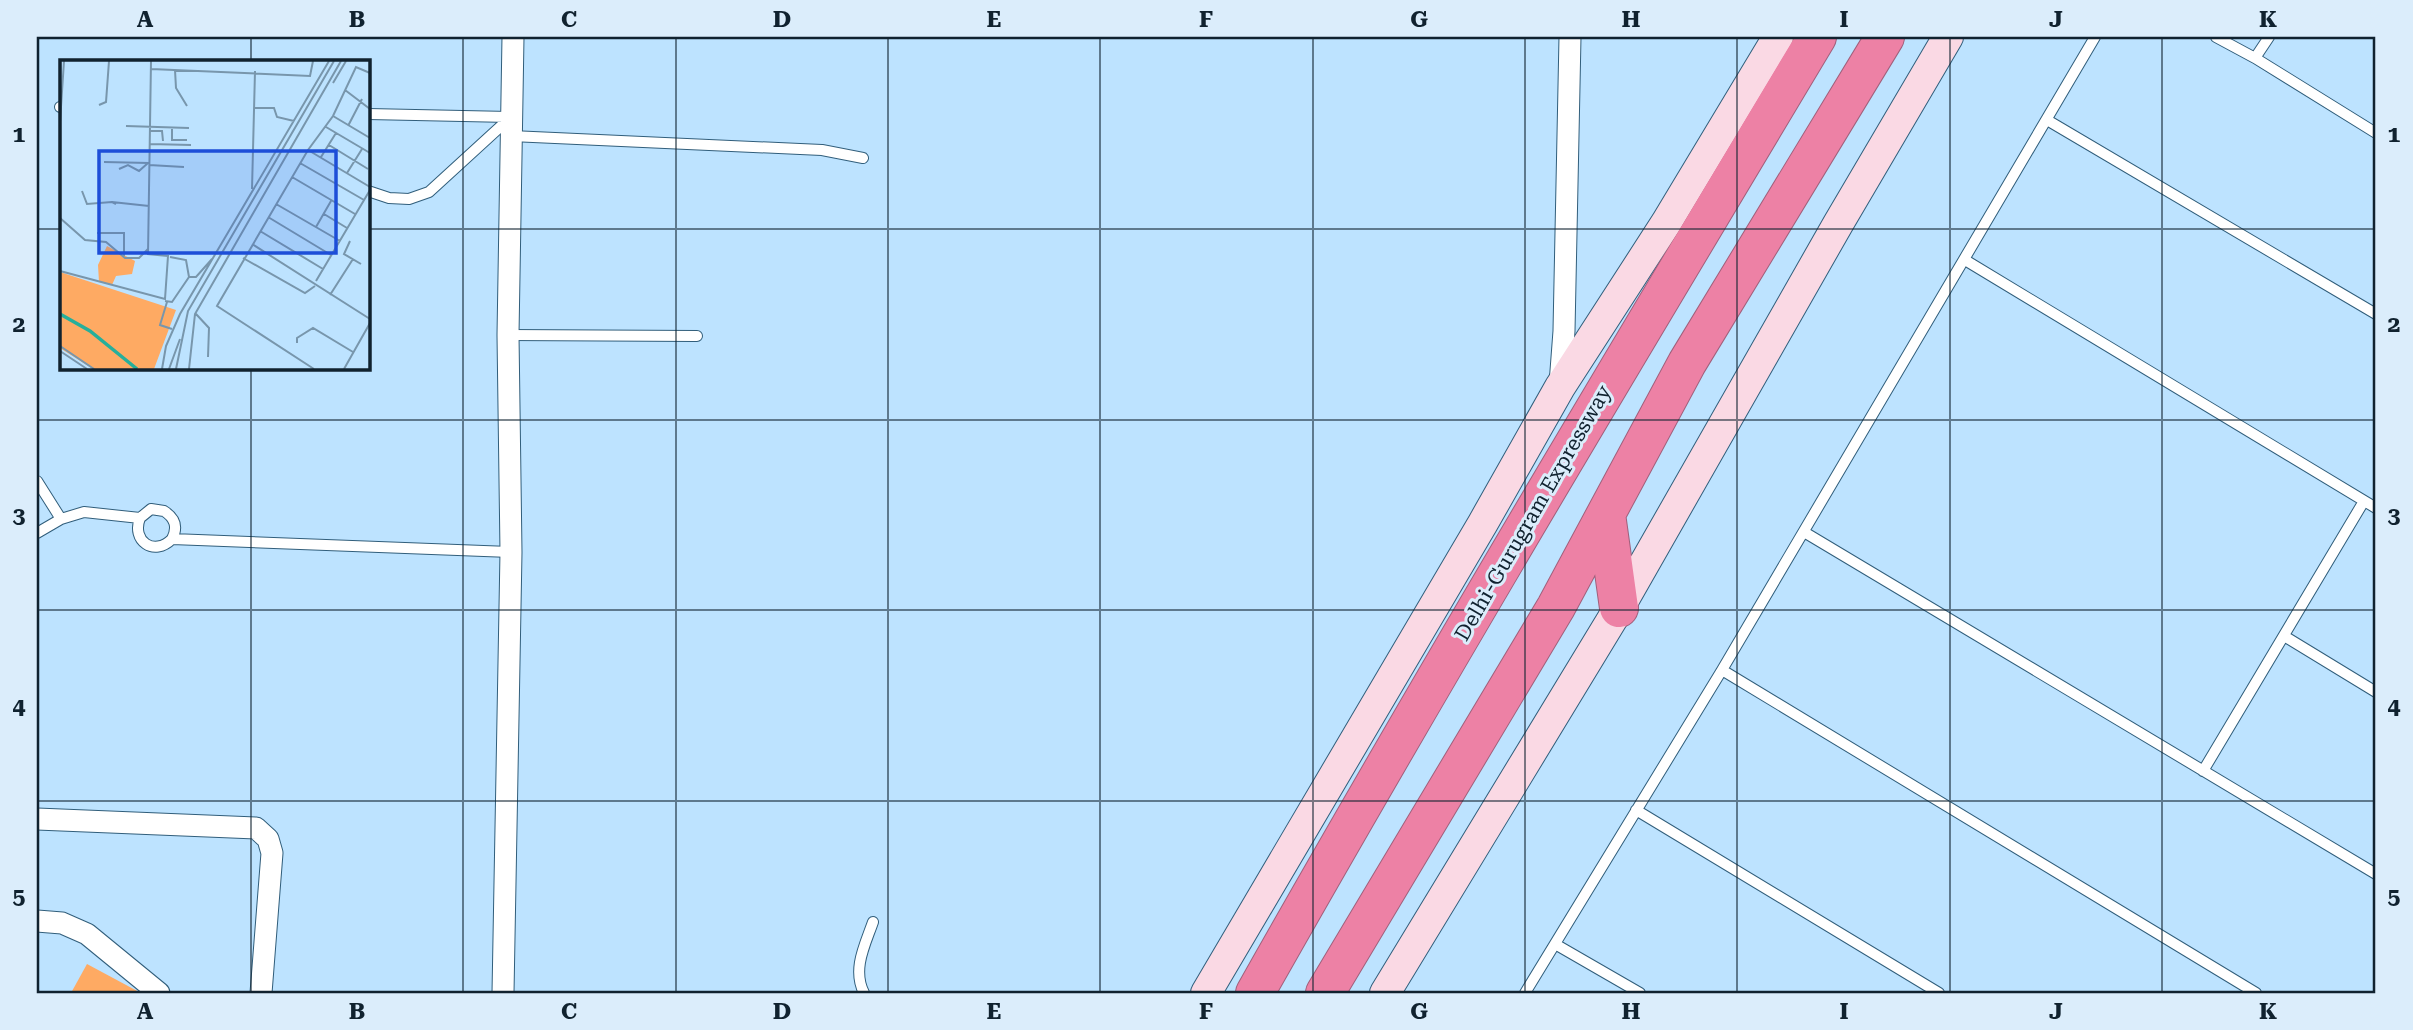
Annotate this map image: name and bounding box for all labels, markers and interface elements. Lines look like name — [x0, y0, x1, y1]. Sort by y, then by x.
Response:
text: A — [137, 6, 154, 33]
text: B — [349, 6, 365, 33]
text: C — [561, 6, 577, 33]
text: D — [773, 6, 791, 33]
text: E — [987, 6, 1001, 33]
text: F — [1199, 6, 1213, 33]
text: G — [1410, 6, 1428, 33]
text: H — [1622, 6, 1641, 33]
text: I — [1839, 6, 1849, 33]
text: J — [2049, 6, 2063, 33]
text: K — [2259, 6, 2277, 33]
inset map — [60, 60, 369, 369]
text: 1 — [13, 121, 26, 148]
text: 1 — [2388, 121, 2401, 148]
text: 2 — [13, 311, 25, 338]
text: 2 — [2388, 311, 2400, 338]
street label: Delhi-Gurugram Expressway — [1450, 381, 1616, 645]
text: 3 — [13, 502, 26, 529]
text: 3 — [2388, 502, 2401, 529]
text: 4 — [13, 693, 26, 720]
text: 4 — [2388, 693, 2401, 720]
text: 5 — [13, 883, 26, 910]
text: 5 — [2388, 883, 2401, 910]
text: A — [137, 998, 154, 1025]
text: B — [349, 998, 365, 1025]
text: C — [561, 998, 577, 1025]
text: D — [773, 998, 791, 1025]
text: E — [987, 998, 1001, 1025]
text: F — [1199, 998, 1213, 1025]
text: G — [1410, 998, 1428, 1025]
text: H — [1622, 998, 1641, 1025]
text: I — [1839, 998, 1849, 1025]
text: J — [2049, 998, 2063, 1025]
text: K — [2259, 998, 2277, 1025]

